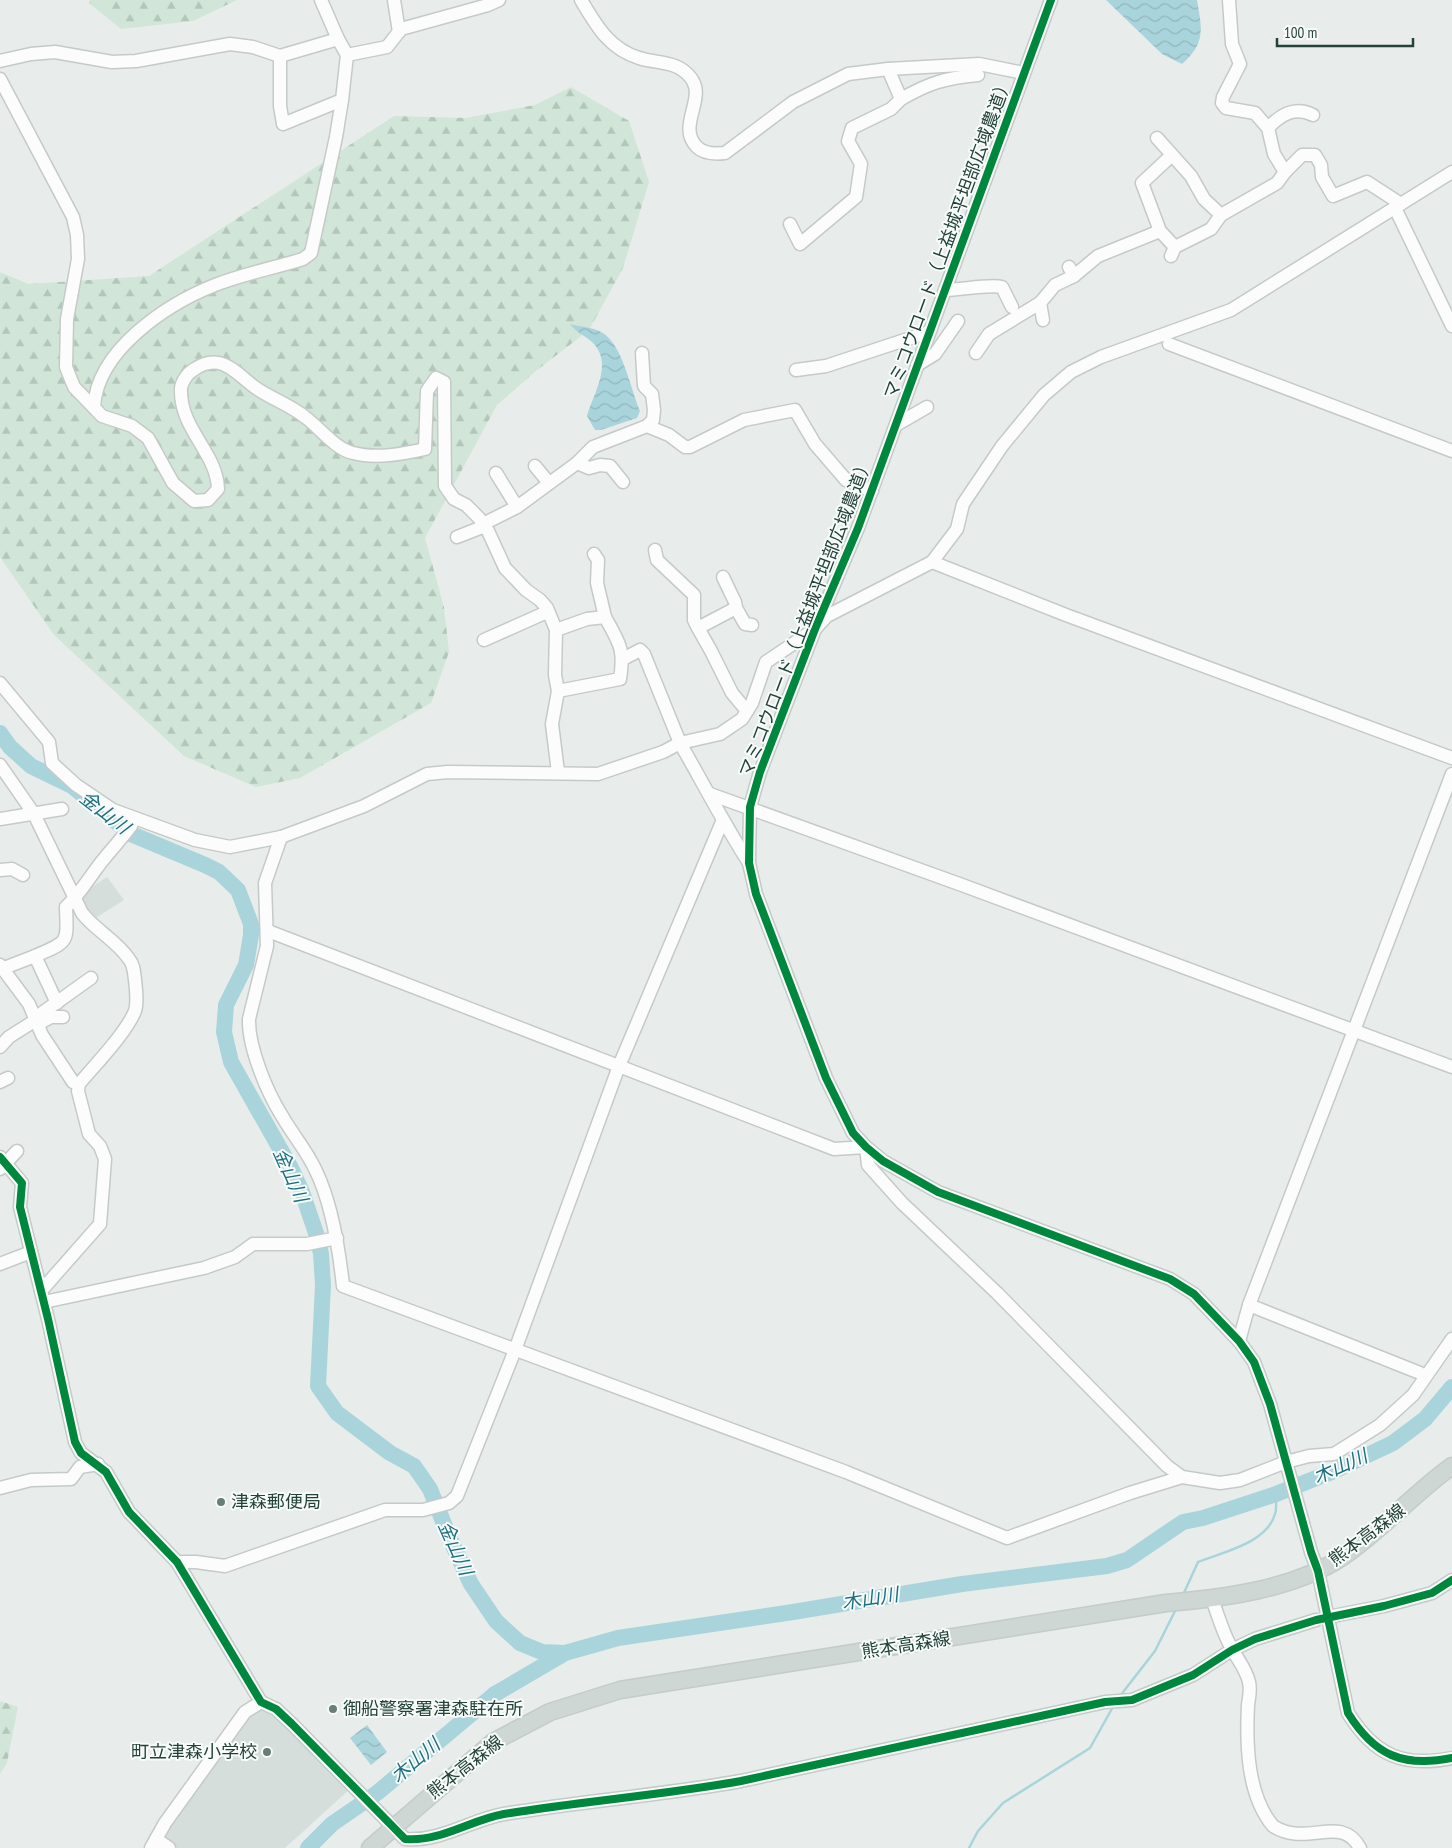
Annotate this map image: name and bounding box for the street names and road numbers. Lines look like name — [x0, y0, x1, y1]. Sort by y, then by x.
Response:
street label: マミコウロード（上益城平坦部広域農道） — [878, 74, 1017, 402]
street label: マミコウロード（上益城平坦部広域農道） — [734, 453, 877, 780]
street label: 熊本高森線 — [1324, 1498, 1410, 1571]
street label: 熊本高森線 — [860, 1626, 952, 1663]
street label: 熊本高森線 — [422, 1730, 507, 1803]

